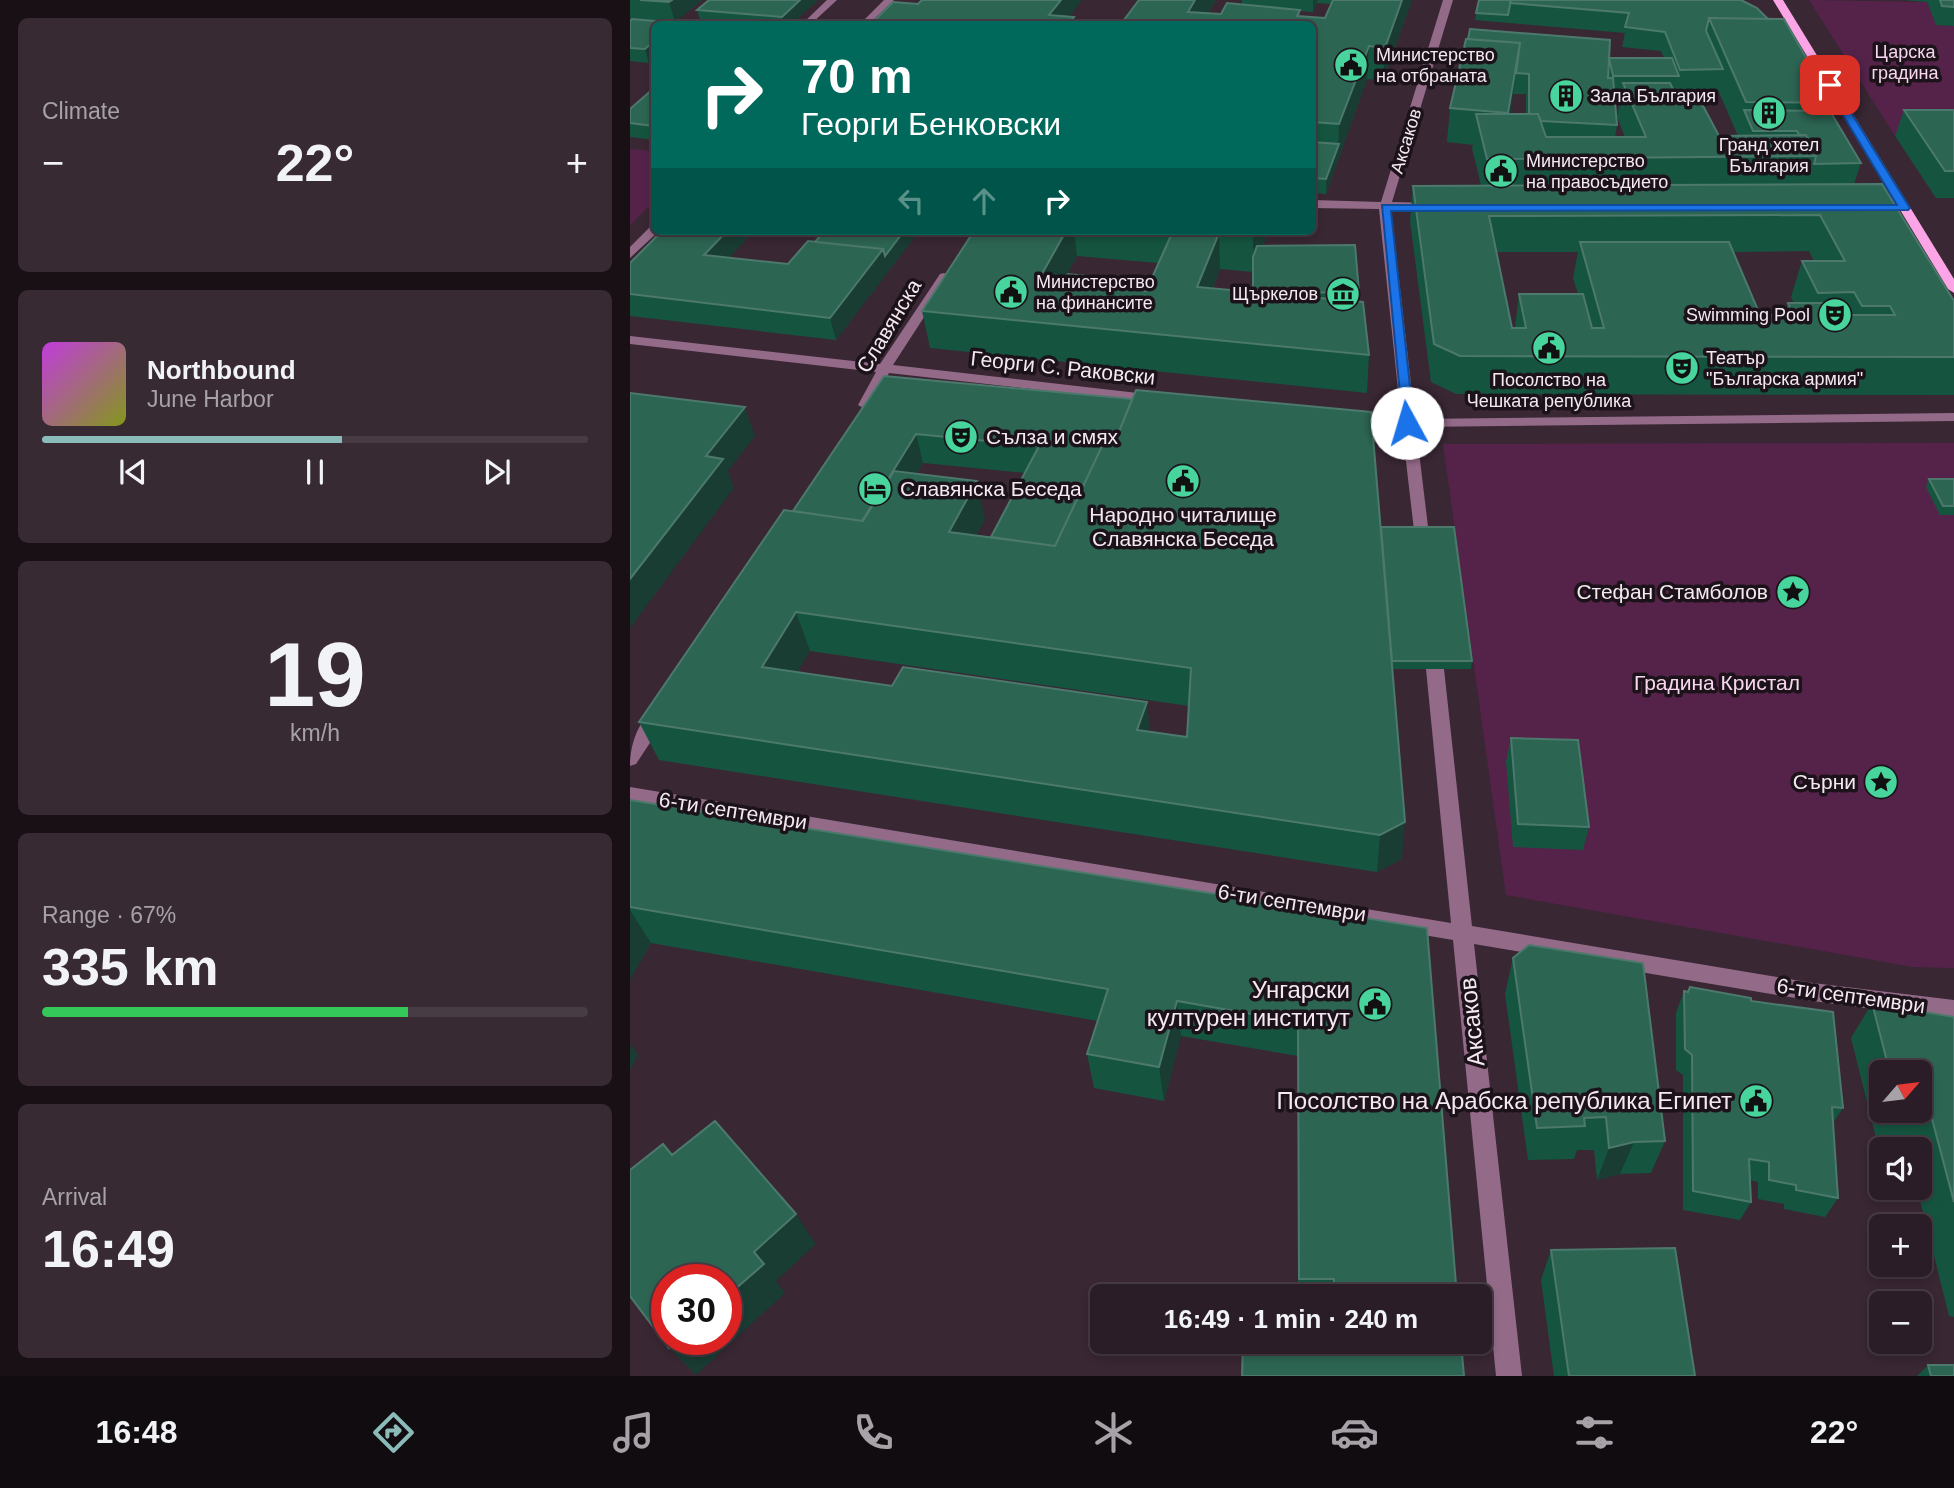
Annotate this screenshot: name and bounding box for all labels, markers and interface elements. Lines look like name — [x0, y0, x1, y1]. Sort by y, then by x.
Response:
park label: Царска градина — [1871, 42, 1940, 83]
place label: Министерство на отбраната — [1376, 45, 1495, 86]
public building icon: Министерство на отбраната — [1332, 46, 1370, 84]
icon: right — [686, 49, 777, 140]
text: 70 m — [801, 49, 913, 103]
pin — [1800, 55, 1860, 115]
icon: arrive — [1811, 66, 1849, 104]
building icon: Зала България — [1547, 77, 1585, 115]
place label: Зала България — [1590, 86, 1716, 106]
building icon: Гранд хотел България — [1750, 94, 1788, 132]
text: Climate — [42, 98, 120, 124]
text: Георги Бенковски — [801, 106, 1061, 142]
street label: Аксаков — [1387, 106, 1425, 176]
text: 22° — [276, 134, 354, 192]
place label: Гранд хотел България — [1719, 135, 1819, 176]
text: − — [42, 142, 64, 184]
text: + — [566, 142, 588, 184]
place label: Министерство на правосъдието — [1526, 151, 1668, 192]
public building icon: Министерство на правосъдието — [1482, 152, 1520, 190]
icon: left — [892, 182, 930, 220]
icon: ahead — [965, 182, 1003, 220]
icon: right — [1038, 182, 1076, 220]
place label: Министерство на финансите — [1036, 272, 1155, 313]
public building icon: Министерство на финансите — [992, 273, 1030, 311]
street label: Славянска — [852, 275, 926, 377]
museum icon: Щъркелов — [1324, 275, 1362, 313]
place label: Щъркелов — [1232, 284, 1318, 304]
theatre icon: Swimming Pool — [1816, 296, 1854, 334]
place label: Swimming Pool — [1686, 305, 1810, 325]
public building icon: Посолство на Чешката република — [1530, 329, 1568, 367]
street label: Георги С. Раковски — [970, 346, 1156, 389]
place label: Театър "Българска армия" — [1706, 348, 1863, 389]
theatre icon: Театър "Българска армия" — [1663, 349, 1701, 387]
text: Northbound — [147, 355, 296, 385]
place label: Посолство на Чешката република — [1467, 370, 1632, 411]
text: June Harbor — [147, 386, 274, 412]
position arrow — [1370, 386, 1444, 460]
theatre icon: Сълза и смях — [942, 418, 980, 456]
place label: Сълза и смях — [986, 425, 1119, 448]
icon: previous — [114, 453, 152, 491]
icon: pause — [296, 453, 334, 491]
icon: next — [478, 453, 516, 491]
public building icon: Народно читалище Славянска Беседа — [1164, 462, 1202, 500]
hotel icon: Славянска Беседа — [856, 470, 894, 508]
place label: Славянска Беседа — [900, 477, 1082, 500]
place label: Народно читалище Славянска Беседа — [1089, 503, 1277, 550]
place icon: Стефан Стамболов — [1774, 573, 1812, 611]
place label: Стефан Стамболов — [1576, 580, 1768, 603]
text: 19 — [264, 624, 366, 725]
park label: Градина Кристал — [1634, 671, 1800, 694]
text: km/h — [290, 720, 340, 746]
place icon: Сърни — [1862, 763, 1900, 801]
place label: Сърни — [1793, 770, 1856, 793]
street label: 6-ти септември — [657, 787, 809, 834]
street label: 6-ти септември — [1216, 879, 1368, 926]
text: Range · 67% — [42, 902, 176, 928]
text: 335 km — [42, 938, 218, 996]
street label: 6-ти септември — [1775, 974, 1927, 1017]
place label: Унгарски културен институт — [1147, 976, 1350, 1031]
street label: Аксаков — [1453, 976, 1490, 1068]
public building icon: Унгарски културен институт — [1356, 985, 1394, 1023]
north arrow — [1869, 1060, 1932, 1124]
map controls — [1869, 1060, 1932, 1354]
public building icon: Посолство на Арабска република Египет — [1737, 1082, 1775, 1120]
place label: Посолство на Арабска република Египет — [1277, 1087, 1732, 1114]
button: sound — [1869, 1137, 1932, 1200]
text: Arrival — [42, 1184, 107, 1210]
button: + — [1869, 1214, 1932, 1277]
text: 16:49 — [42, 1220, 175, 1278]
speed limit sign: 30 — [651, 1264, 742, 1355]
button: − — [1869, 1291, 1932, 1354]
text: 16:49 · 1 min · 240 m — [1164, 1304, 1418, 1334]
icon: directions — [369, 1408, 418, 1457]
icon: music — [609, 1408, 658, 1457]
icon: phone — [849, 1408, 898, 1457]
icon: climate — [1089, 1408, 1138, 1457]
icon: car — [1330, 1408, 1379, 1457]
icon: filters — [1570, 1408, 1619, 1457]
text: 16:48 — [96, 1414, 177, 1450]
text: 22° — [1810, 1414, 1858, 1450]

